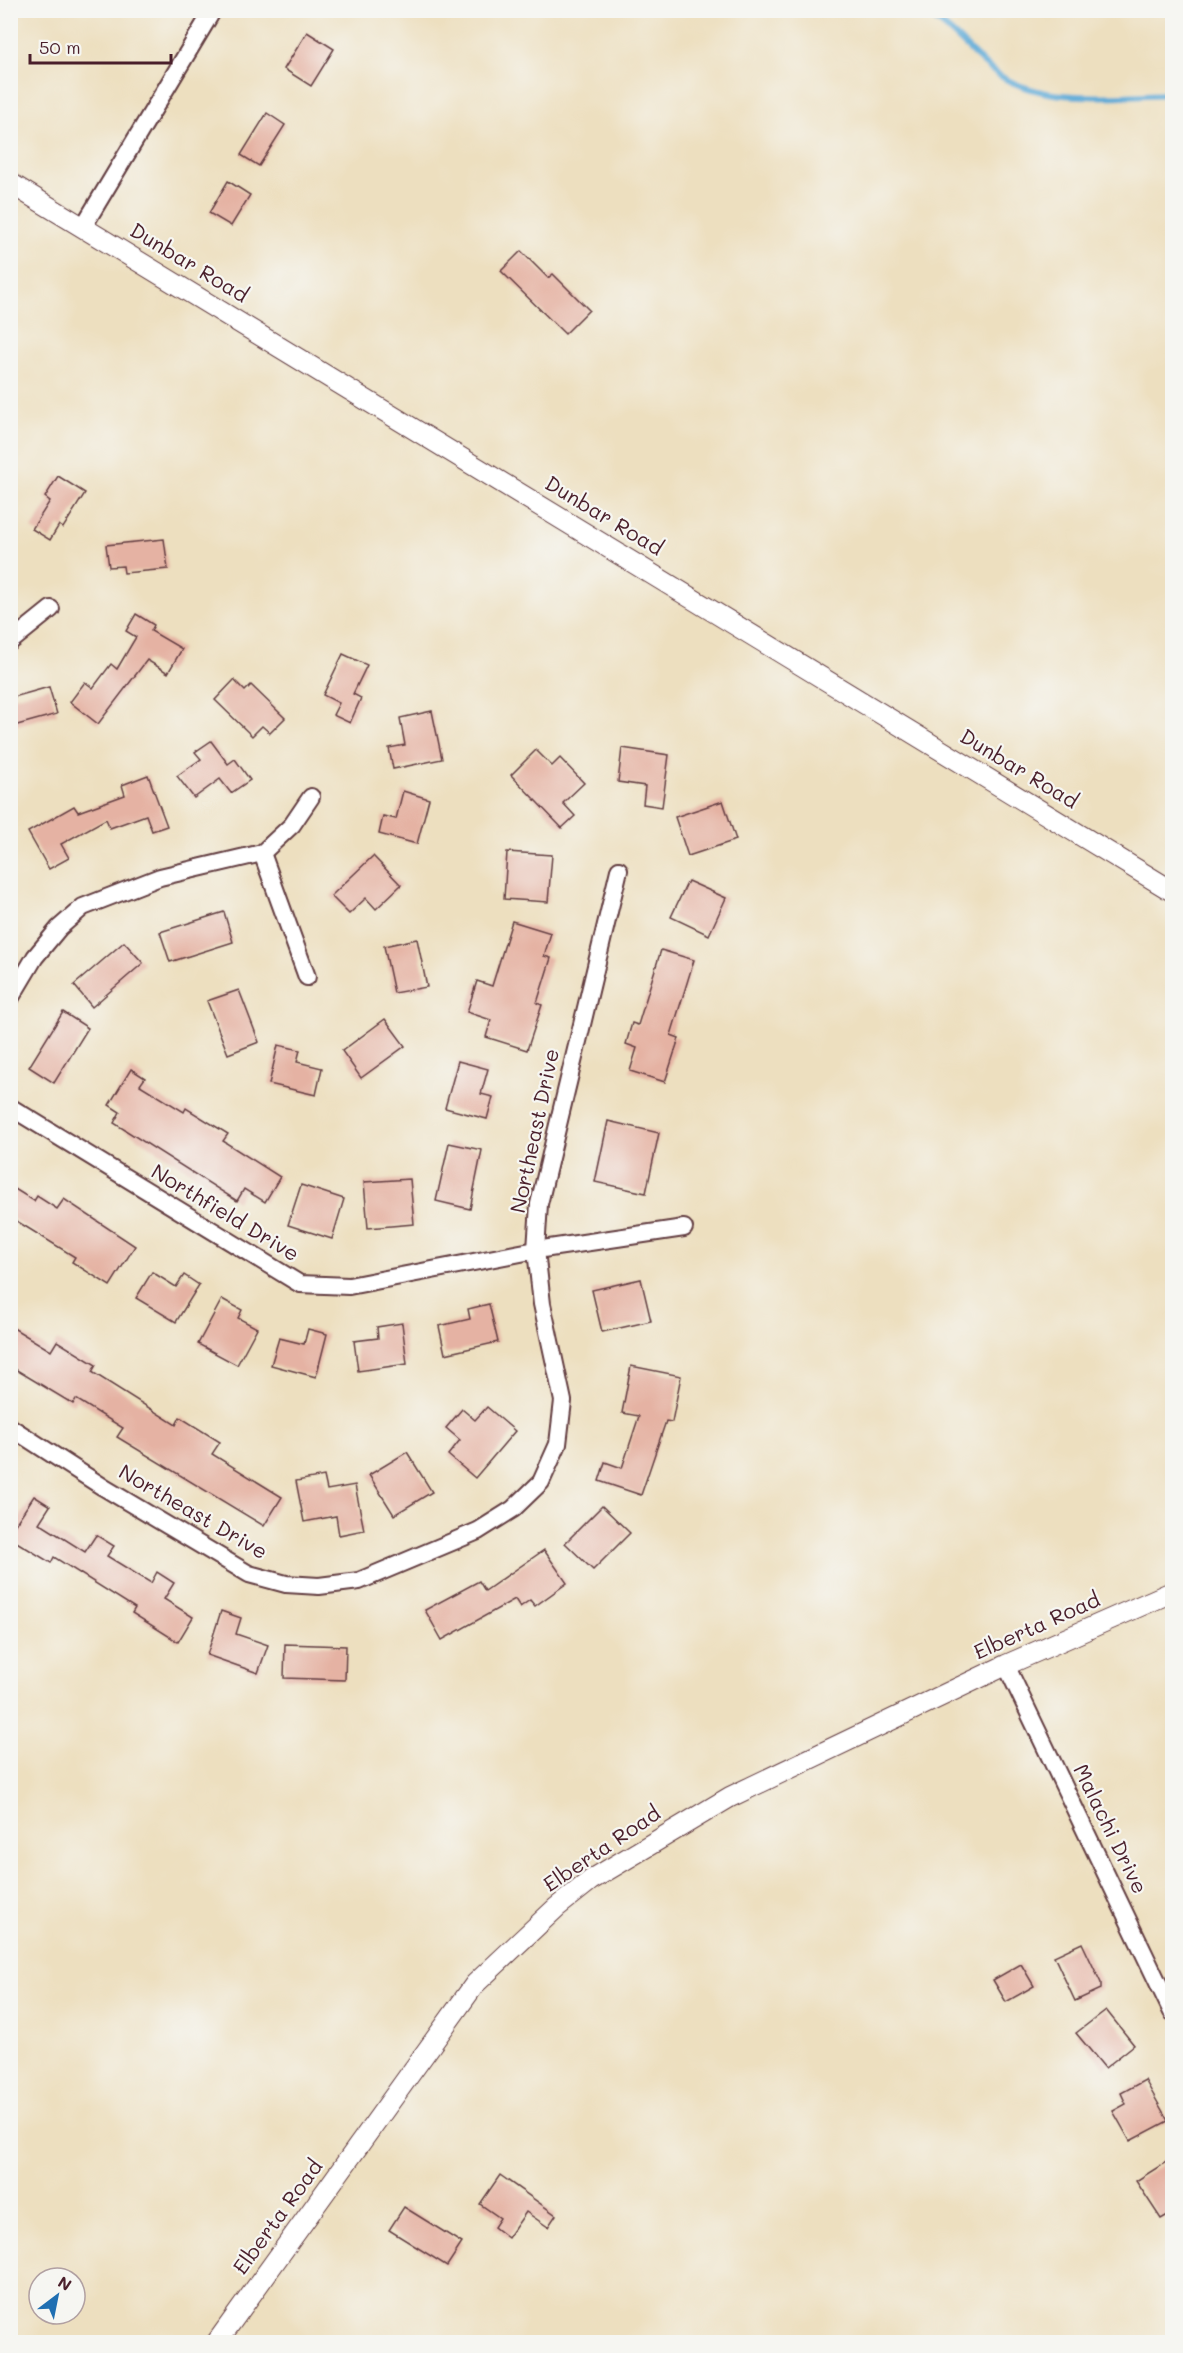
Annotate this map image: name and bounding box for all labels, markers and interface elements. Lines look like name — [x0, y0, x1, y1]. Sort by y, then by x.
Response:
scale bar — [30, 27, 171, 65]
text: 50 m — [39, 35, 81, 59]
street label: Dunbar Road — [126, 216, 254, 308]
street label: Dunbar Road — [541, 469, 669, 561]
street label: Dunbar Road — [956, 722, 1084, 814]
street label: Northeast Drive — [503, 1046, 564, 1215]
street label: Northfield Drive — [147, 1157, 305, 1267]
street label: Northeast Drive — [115, 1457, 273, 1564]
street label: Elberta Road — [969, 1585, 1104, 1665]
street label: Malachi Drive — [1068, 1759, 1154, 1898]
street label: Elberta Road — [537, 1799, 665, 1897]
street label: Elberta Road — [226, 2153, 328, 2279]
north arrow — [27, 2266, 87, 2326]
text: N — [54, 2271, 76, 2295]

